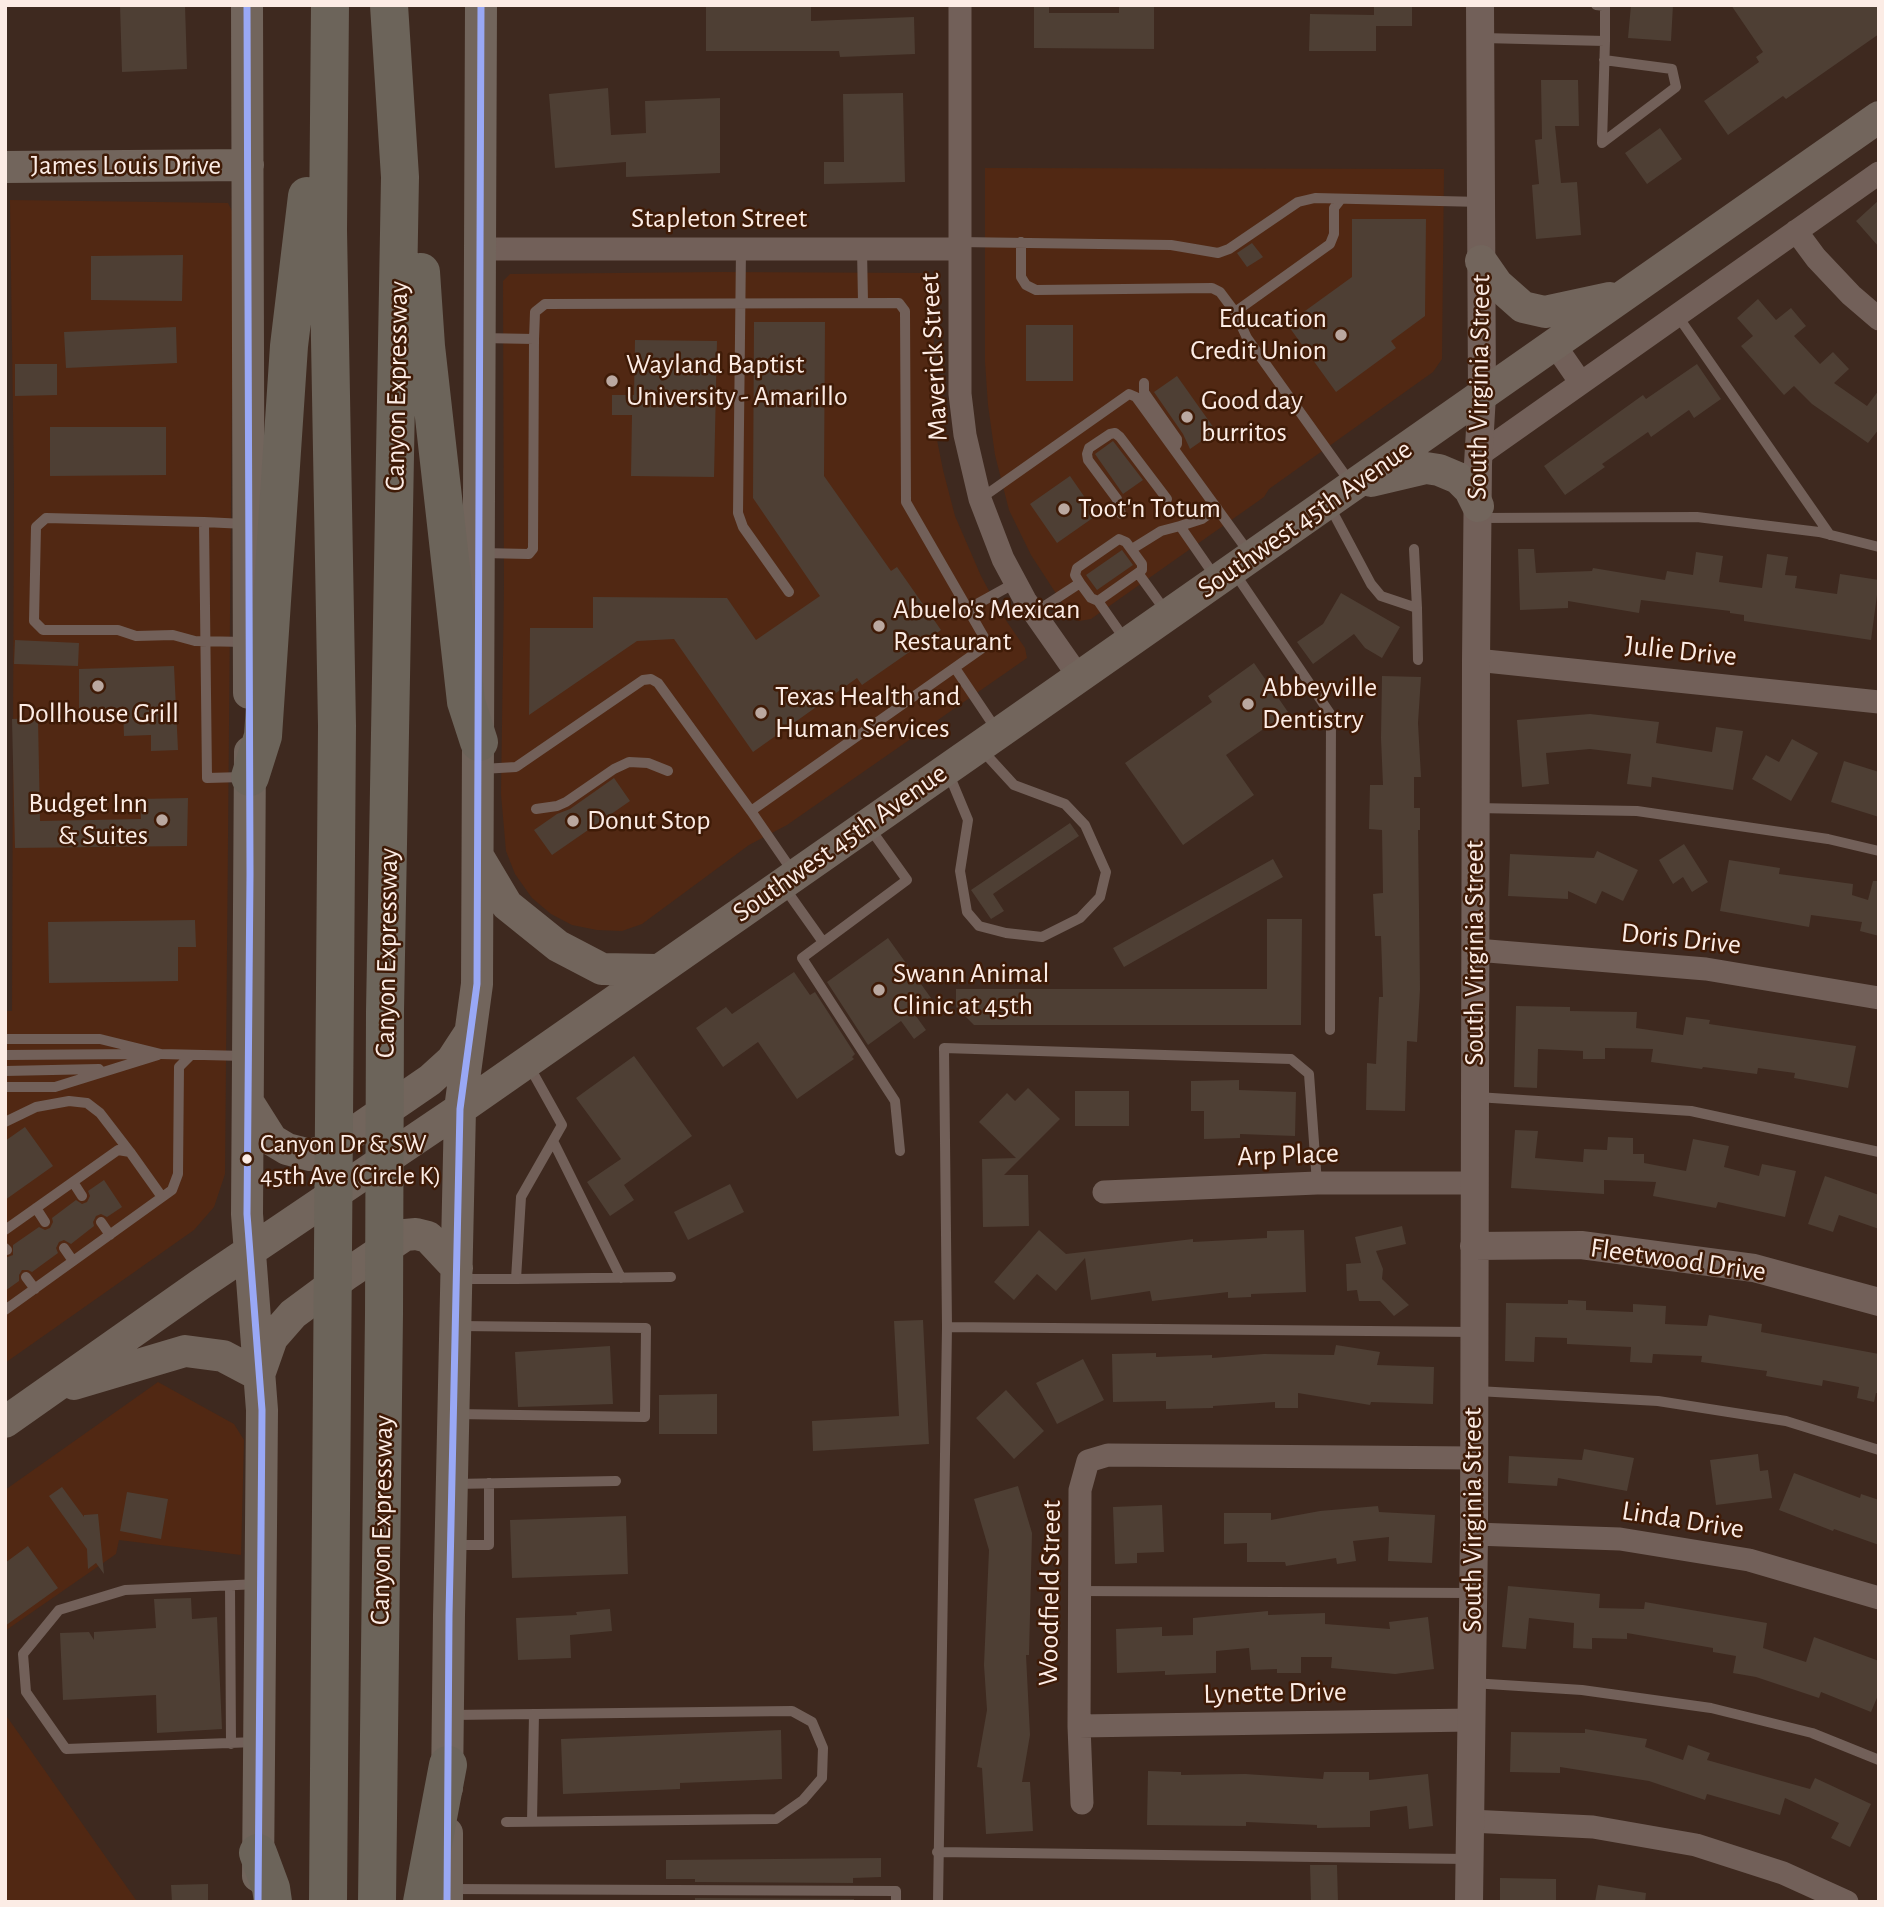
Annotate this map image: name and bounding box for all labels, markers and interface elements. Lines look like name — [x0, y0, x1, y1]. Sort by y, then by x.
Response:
street label: James Louis Drive — [31, 149, 221, 183]
street label: Stapleton Street — [631, 202, 807, 236]
street label: Maverick Street — [913, 272, 955, 442]
street label: South Virginia Street — [1460, 274, 1498, 500]
street label: Canyon Expressway — [378, 280, 416, 492]
place label: Education Credit Union — [1190, 302, 1327, 368]
marker: Education Credit Union — [1333, 327, 1349, 343]
place label: Wayland Baptist University - Amarillo — [626, 348, 848, 414]
marker: Wayland Baptist University - Amarillo — [604, 373, 620, 389]
place label: Good day burritos — [1201, 384, 1303, 450]
marker: Good day burritos — [1179, 409, 1195, 425]
street label: Southwest 45th Avenue — [1191, 432, 1419, 606]
place label: Toot'n Totum — [1078, 492, 1221, 526]
marker: Toot'n Totum — [1056, 501, 1072, 517]
place label: Abuelo's Mexican Restaurant — [893, 593, 1080, 659]
marker: Abuelo's Mexican Restaurant — [871, 618, 887, 634]
street label: Julie Drive — [1623, 628, 1739, 674]
place label: Abbeyville Dentistry — [1262, 671, 1377, 737]
marker: Dollhouse Grill — [90, 678, 106, 694]
place label: Texas Health and Human Services — [775, 680, 960, 746]
marker: Abbeyville Dentistry — [1240, 696, 1256, 712]
place label: Dollhouse Grill — [17, 697, 179, 731]
marker: Texas Health and Human Services — [753, 705, 769, 721]
street label: Southwest 45th Avenue — [726, 756, 954, 930]
place label: Budget Inn & Suites — [28, 787, 148, 853]
place label: Donut Stop — [587, 804, 711, 838]
marker: Budget Inn & Suites — [154, 812, 170, 828]
marker: Donut Stop — [565, 813, 581, 829]
street label: South Virginia Street — [1458, 840, 1492, 1066]
street label: Canyon Expressway — [368, 847, 406, 1059]
street label: Doris Drive — [1619, 916, 1743, 962]
place label: Swann Animal Clinic at 45th — [893, 957, 1049, 1023]
marker: Swann Animal Clinic at 45th — [871, 982, 887, 998]
place label: Canyon Dr & SW 45th Ave (Circle K) — [260, 1128, 441, 1190]
street label: Arp Place — [1236, 1136, 1340, 1174]
marker: Canyon Dr & SW 45th Ave (Circle K) — [240, 1152, 254, 1166]
street label: Fleetwood Drive — [1588, 1231, 1768, 1289]
street label: South Virginia Street — [1456, 1407, 1490, 1633]
street label: Canyon Expressway — [363, 1414, 401, 1626]
street label: Linda Drive — [1620, 1494, 1746, 1546]
street label: Woodfield Street — [1032, 1500, 1068, 1686]
street label: Lynette Drive — [1203, 1675, 1347, 1711]

